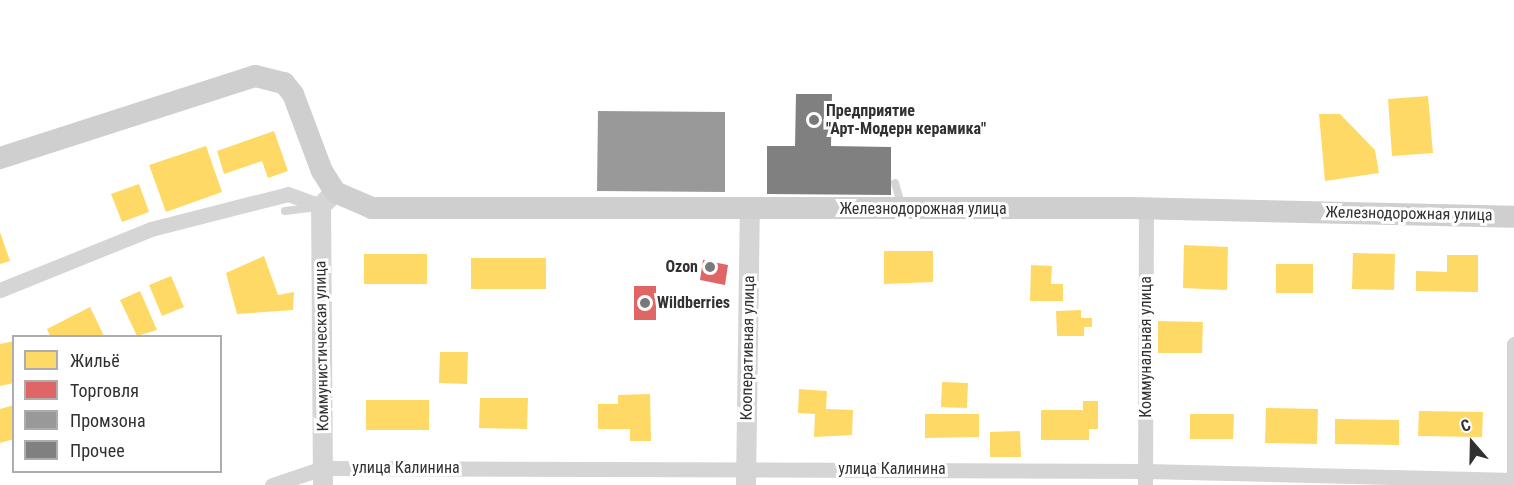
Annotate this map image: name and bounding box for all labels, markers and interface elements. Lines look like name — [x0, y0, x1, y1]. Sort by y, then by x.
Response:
place label: Предприятие "Арт-Модерн керамика" — [826, 101, 986, 139]
marker: Предприятие "Арт-Модерн керамика" — [807, 113, 821, 127]
street label: Железнодорожная улица — [839, 199, 1007, 219]
street label: Железнодорожная улица — [1325, 203, 1493, 225]
place label: Ozon — [665, 257, 698, 277]
street label: Коммунистическая улица — [311, 260, 333, 432]
marker: Ozon — [703, 260, 717, 274]
street label: Кооперативная улица — [737, 275, 759, 421]
street label: Коммунальная улица — [1136, 276, 1156, 418]
place label: Wildberries — [657, 293, 730, 313]
marker: Wildberries — [638, 296, 652, 310]
legend — [12, 335, 222, 473]
text: Жильё — [70, 350, 120, 371]
text: Торговля — [70, 380, 139, 401]
text: Промзона — [70, 410, 146, 431]
north arrow — [1442, 413, 1502, 473]
text: С — [1458, 415, 1473, 436]
text: Прочее — [70, 440, 125, 461]
street label: улица Калинина — [352, 458, 460, 478]
street label: улица Калинина — [838, 459, 946, 479]

